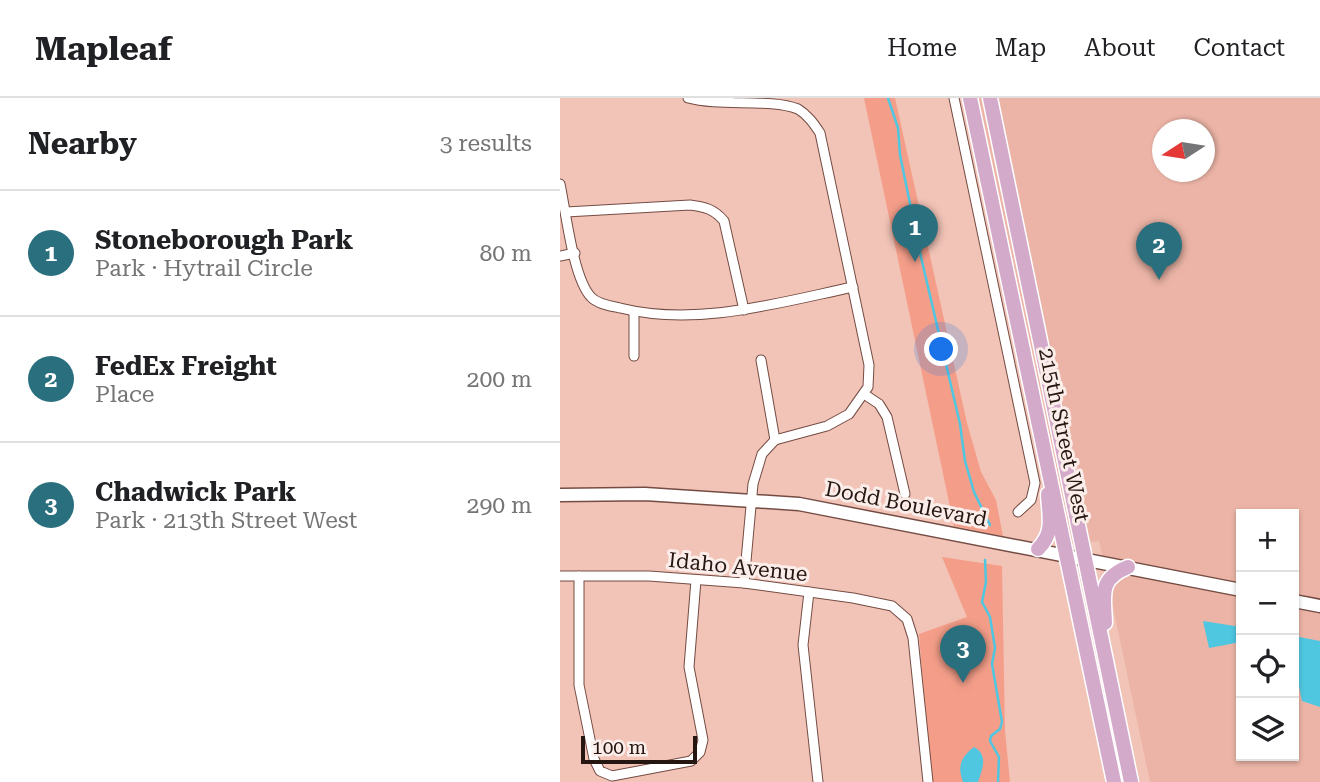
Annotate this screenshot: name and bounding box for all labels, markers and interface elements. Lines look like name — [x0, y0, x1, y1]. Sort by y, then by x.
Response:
text: Mapleaf — [35, 29, 172, 68]
text: Home — [887, 34, 957, 62]
text: Map — [995, 34, 1046, 62]
text: About — [1084, 34, 1155, 62]
text: Contact — [1193, 34, 1285, 62]
north arrow — [1152, 119, 1215, 182]
text: Nearby — [28, 126, 137, 161]
text: 3 results — [440, 130, 532, 157]
pin: 1 — [892, 204, 938, 262]
pin: 2 — [1136, 222, 1182, 280]
text: Stoneborough Park — [95, 225, 353, 255]
text: 1 — [45, 240, 57, 267]
text: 80 m — [479, 240, 532, 267]
text: Park · Hytrail Circle — [95, 255, 313, 282]
your location — [924, 332, 958, 366]
street label: 215th Street West — [1034, 346, 1094, 524]
text: FedEx Freight — [95, 351, 277, 381]
text: 2 — [45, 366, 57, 393]
text: 200 m — [467, 366, 532, 393]
text: Place — [95, 381, 154, 408]
text: Chadwick Park — [95, 477, 296, 507]
street label: Dodd Boulevard — [823, 477, 990, 532]
text: 3 — [45, 492, 57, 519]
text: 290 m — [467, 492, 532, 519]
text: Park · 213th Street West — [95, 507, 357, 534]
map controls — [1236, 509, 1299, 761]
button: + — [1236, 509, 1299, 572]
street label: Idaho Avenue — [667, 548, 809, 586]
button: − — [1236, 572, 1299, 635]
pin: 3 — [940, 625, 986, 683]
button: locate — [1236, 635, 1299, 698]
button: layers — [1236, 698, 1299, 761]
scale bar — [581, 733, 696, 765]
text: 100 m — [592, 736, 646, 759]

